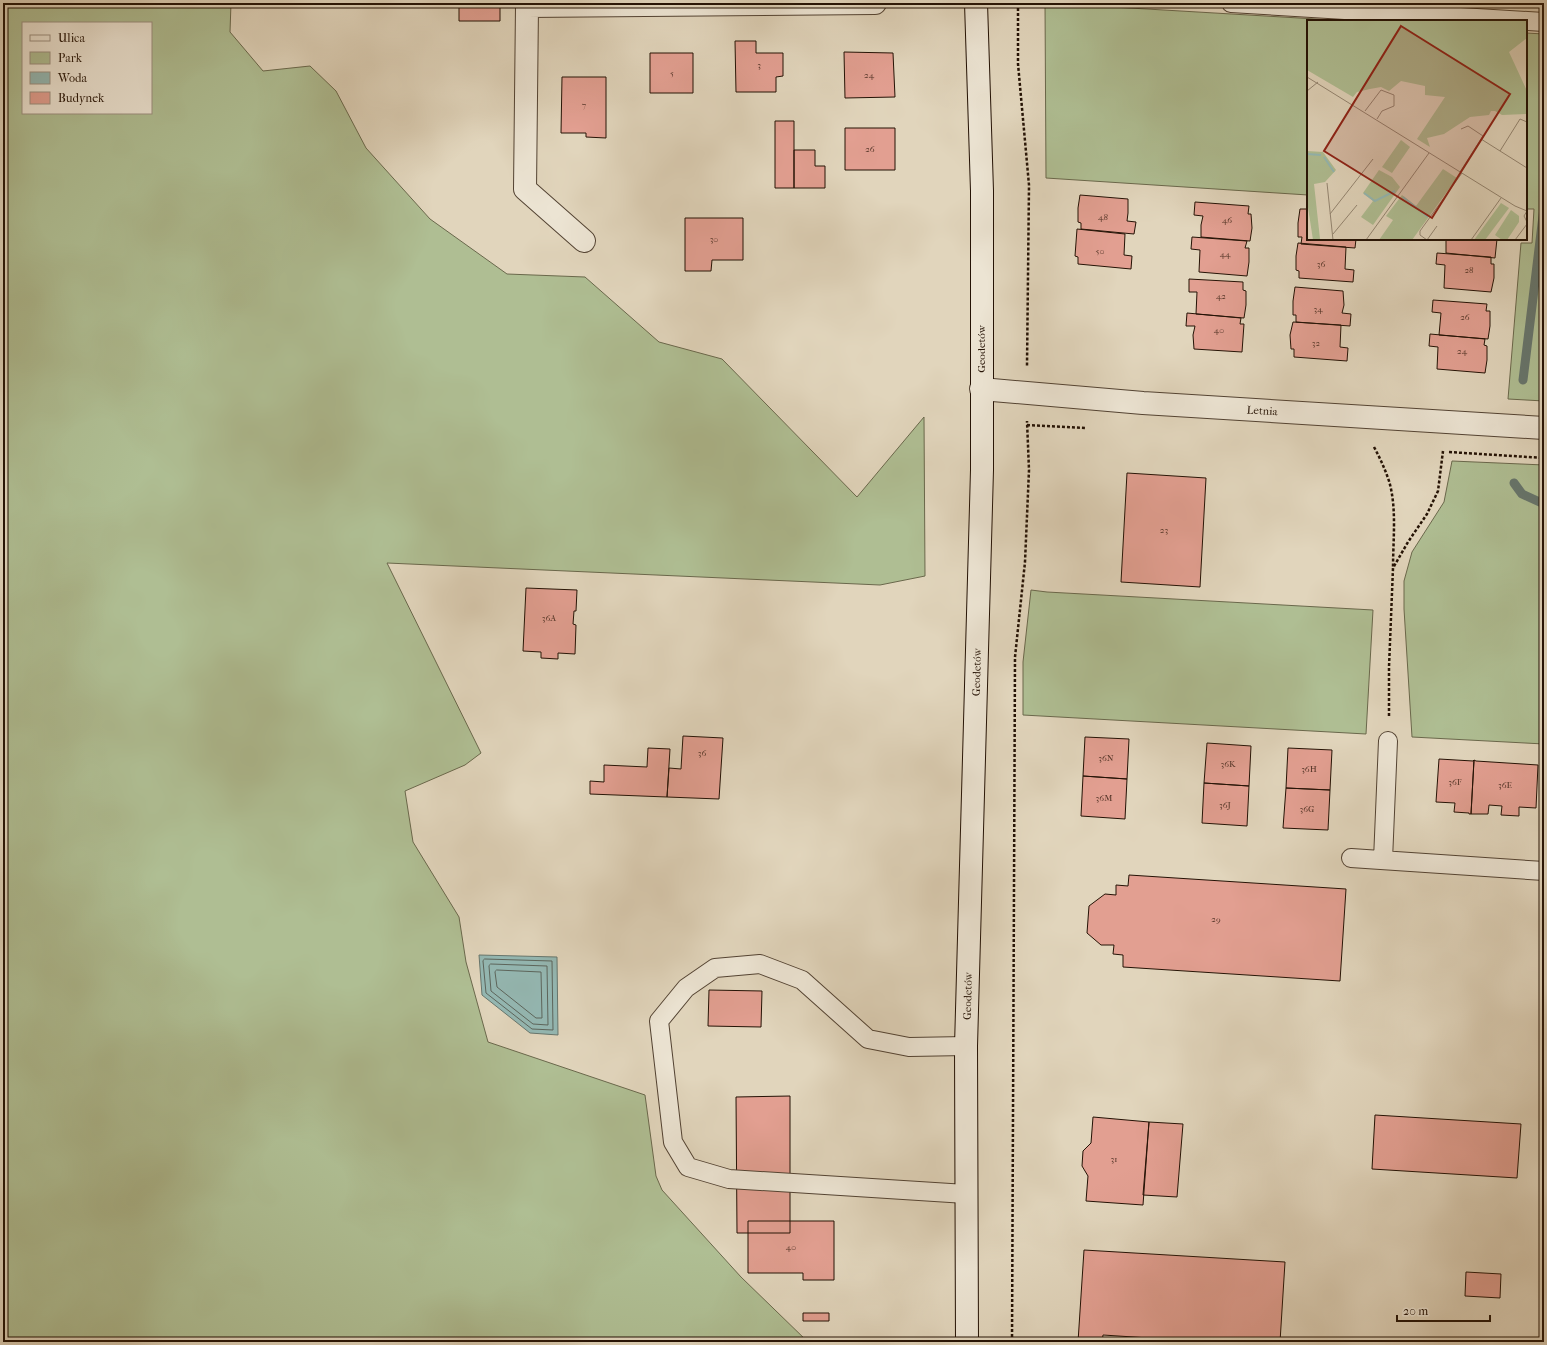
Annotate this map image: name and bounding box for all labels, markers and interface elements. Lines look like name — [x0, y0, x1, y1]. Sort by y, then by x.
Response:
inset map — [1307, 20, 1527, 240]
legend — [22, 22, 152, 114]
text: Ulica — [58, 31, 85, 45]
text: Park — [58, 51, 83, 65]
house number: 3 — [757, 60, 761, 70]
house number: 5 — [670, 68, 674, 78]
house number: 24 — [864, 70, 875, 80]
text: Woda — [57, 71, 88, 85]
text: Budynek — [58, 91, 105, 105]
house number: 7 — [582, 100, 587, 110]
house number: 26 — [865, 144, 875, 154]
house number: 48 — [1098, 212, 1108, 222]
house number: 46 — [1222, 215, 1232, 225]
house number: 30 — [710, 234, 718, 244]
house number: 50 — [1096, 246, 1104, 256]
house number: 44 — [1220, 249, 1231, 259]
house number: 36 — [1317, 259, 1325, 269]
house number: 28 — [1464, 265, 1474, 275]
house number: 42 — [1216, 291, 1226, 301]
house number: 34 — [1313, 304, 1323, 314]
house number: 26 — [1460, 312, 1470, 322]
street label: Geodetów — [975, 324, 988, 373]
house number: 40 — [1214, 325, 1224, 335]
house number: 32 — [1312, 338, 1321, 348]
house number: 24 — [1457, 346, 1468, 356]
street label: Letnia — [1246, 403, 1279, 418]
house number: 23 — [1160, 525, 1168, 535]
house number: 36A — [542, 613, 556, 623]
street label: Geodetów — [969, 647, 984, 696]
house number: 36 — [698, 748, 706, 758]
house number: 36N — [1098, 753, 1114, 763]
house number: 36K — [1220, 759, 1236, 769]
house number: 36H — [1301, 764, 1317, 774]
house number: 36F — [1448, 777, 1462, 787]
house number: 36E — [1498, 780, 1513, 790]
house number: 36M — [1096, 793, 1112, 803]
house number: 36J — [1219, 800, 1232, 810]
house number: 36G — [1300, 804, 1315, 814]
house number: 29 — [1211, 914, 1221, 924]
street label: Geodetów — [960, 971, 975, 1020]
house number: 31 — [1111, 1154, 1117, 1164]
house number: 40 — [786, 1242, 796, 1252]
scale bar — [1397, 1297, 1490, 1323]
text: 20 m — [1403, 1304, 1428, 1318]

